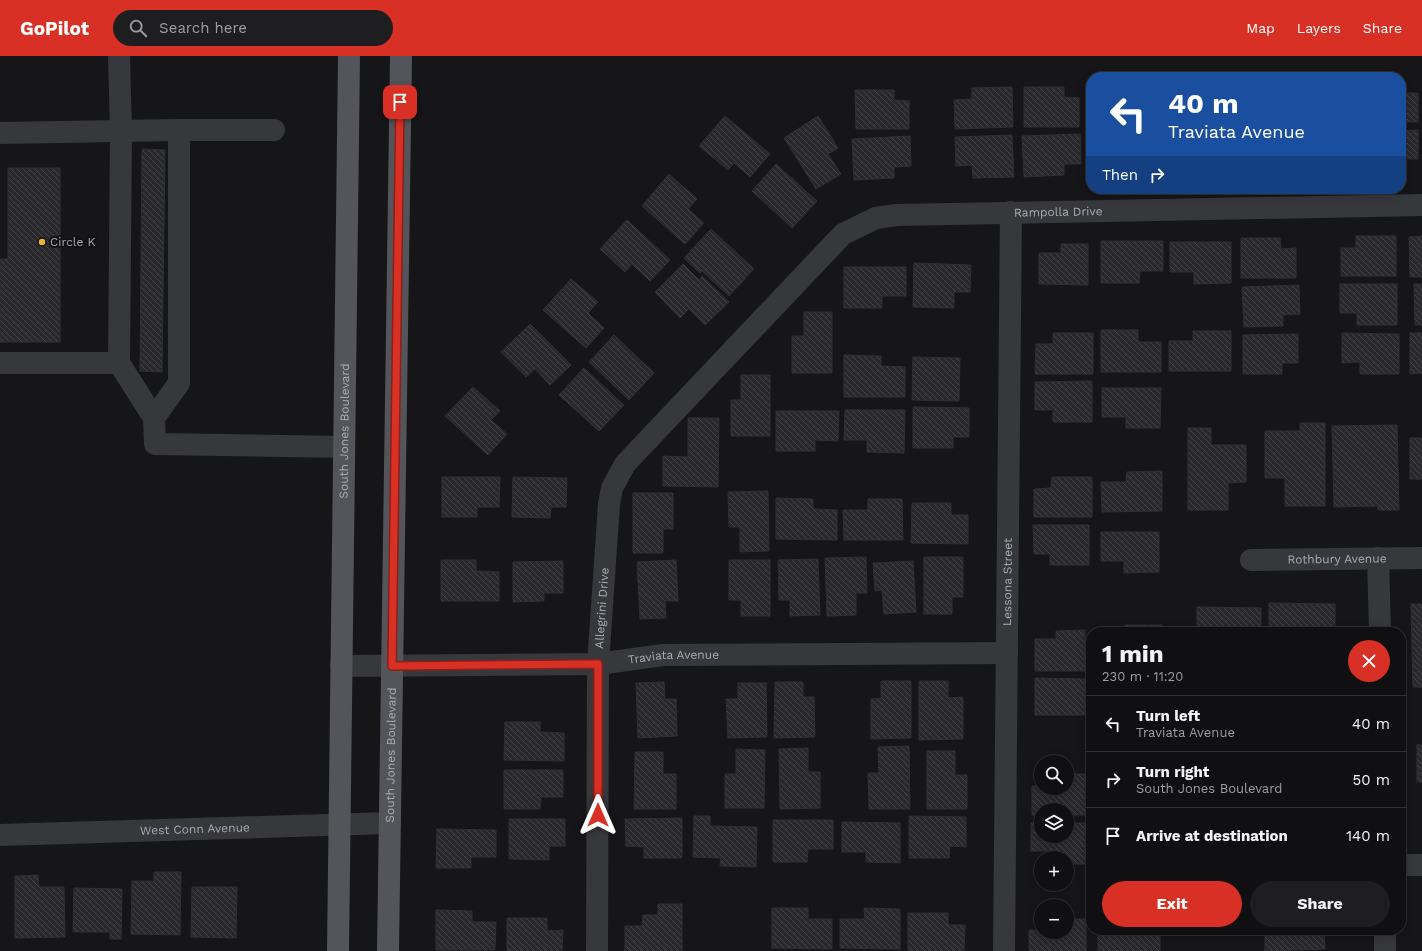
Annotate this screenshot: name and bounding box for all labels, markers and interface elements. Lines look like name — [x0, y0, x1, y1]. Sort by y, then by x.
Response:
search box — [113, 10, 393, 46]
text: GoPilot — [20, 17, 89, 40]
icon: search — [127, 17, 149, 39]
text: Search here — [159, 19, 247, 37]
text: Map — [1246, 20, 1275, 36]
text: Layers — [1297, 20, 1341, 36]
text: Share — [1363, 20, 1402, 36]
pin — [383, 85, 417, 119]
text: 40 m — [1168, 87, 1238, 120]
icon: left — [1102, 88, 1154, 140]
icon: arrive — [389, 91, 411, 113]
text: Traviata Avenue — [1168, 121, 1305, 142]
icon: right — [1146, 164, 1168, 186]
text: Then — [1102, 166, 1138, 184]
street label: Rampolla Drive — [1014, 204, 1103, 220]
place label: Circle K — [50, 235, 96, 249]
marker: Circle K — [37, 237, 47, 247]
street label: South Jones Boulevard — [337, 363, 352, 499]
street label: Lessona Street — [1000, 538, 1015, 626]
street label: Rothbury Avenue — [1287, 551, 1387, 567]
street label: Allegrini Drive — [592, 567, 612, 649]
text: 1 min — [1102, 640, 1164, 668]
button: close — [1348, 640, 1390, 682]
street label: Traviata Avenue — [627, 648, 719, 667]
text: 230 m · 11:20 — [1102, 669, 1183, 684]
street label: South Jones Boulevard — [383, 687, 399, 823]
text: Turn left — [1136, 707, 1200, 725]
icon: left — [1102, 713, 1124, 735]
text: 40 m — [1352, 715, 1390, 733]
text: Traviata Avenue — [1136, 725, 1235, 740]
map controls — [1034, 755, 1074, 939]
button: search — [1034, 755, 1074, 795]
text: Turn right — [1136, 763, 1209, 781]
icon: right — [1102, 769, 1124, 791]
text: 50 m — [1353, 771, 1390, 789]
text: South Jones Boulevard — [1136, 781, 1282, 796]
position arrow — [577, 794, 619, 836]
button: layers — [1034, 803, 1074, 843]
street label: West Conn Avenue — [140, 820, 250, 838]
icon: arrive — [1102, 825, 1124, 847]
text: Arrive at destination — [1136, 827, 1288, 845]
text: 140 m — [1346, 827, 1390, 845]
button: + — [1034, 851, 1074, 891]
button: Exit — [1102, 881, 1242, 927]
button: Share — [1250, 881, 1390, 927]
button: − — [1034, 899, 1074, 939]

